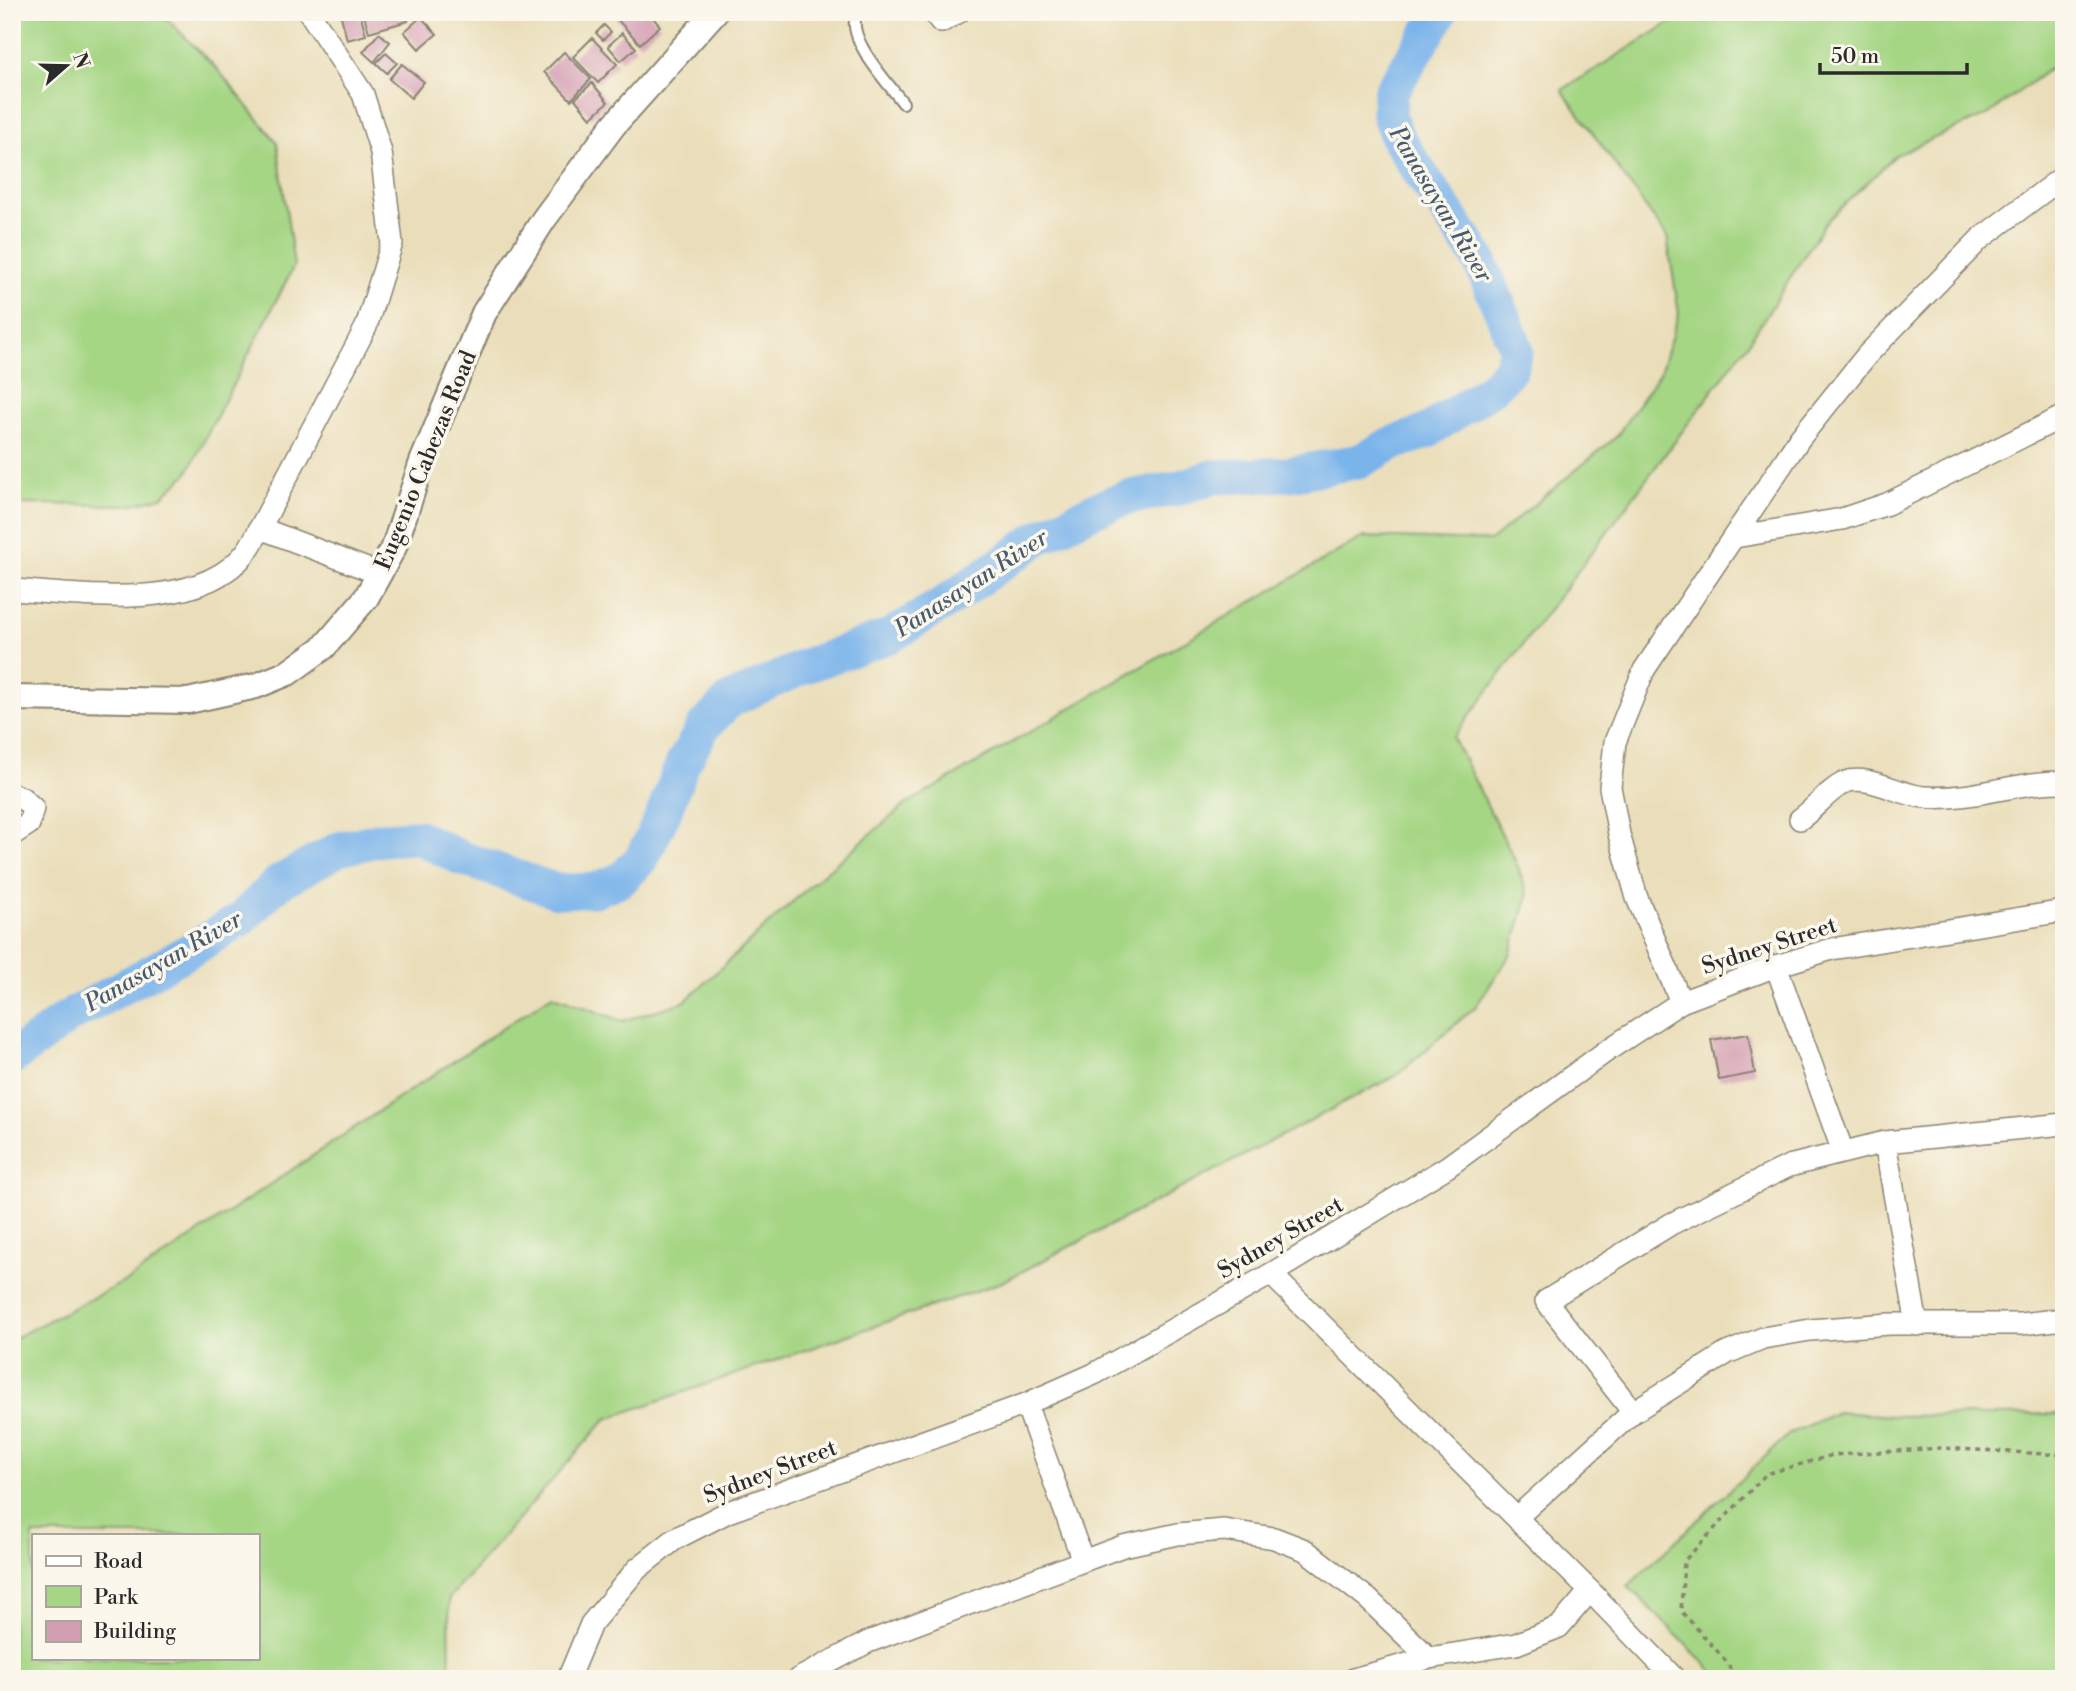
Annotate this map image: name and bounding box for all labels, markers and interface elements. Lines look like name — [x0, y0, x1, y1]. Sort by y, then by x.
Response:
north arrow — [32, 32, 102, 102]
scale bar — [1820, 32, 1968, 76]
text: 50 m — [1831, 44, 1879, 70]
text: N — [67, 49, 95, 72]
water label: Panasayan River — [1381, 120, 1499, 289]
street label: Eugenio Cabezas Road — [369, 347, 483, 574]
water label: Panasayan River — [888, 523, 1055, 645]
water label: Panasayan River — [79, 904, 248, 1020]
street label: Sydney Street — [1698, 911, 1840, 981]
street label: Sydney Street — [1213, 1191, 1348, 1285]
street label: Sydney Street — [700, 1434, 841, 1510]
legend — [32, 1534, 259, 1660]
text: Road — [94, 1549, 143, 1575]
text: Park — [94, 1585, 139, 1611]
text: Building — [93, 1619, 176, 1645]

